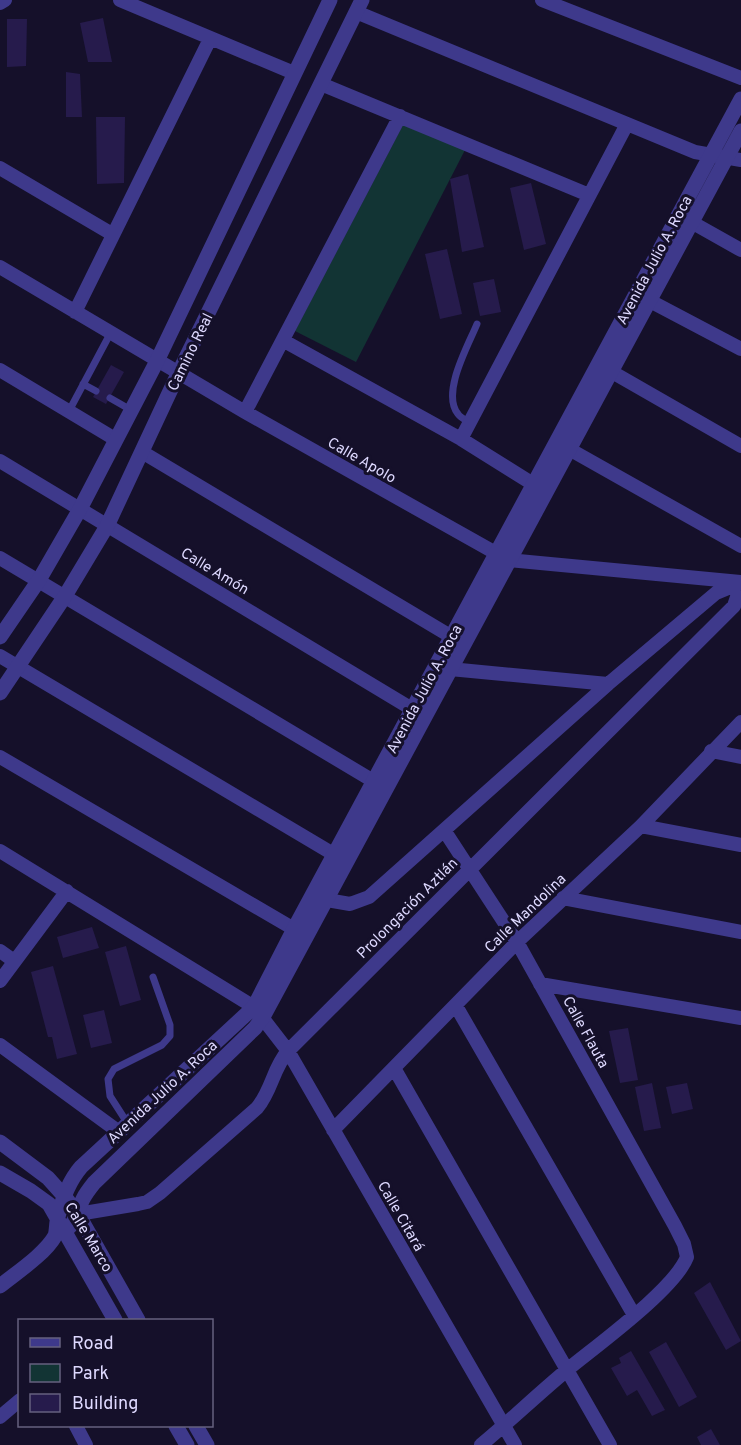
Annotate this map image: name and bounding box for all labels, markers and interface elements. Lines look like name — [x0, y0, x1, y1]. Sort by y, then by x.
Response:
street label: Avenida Julio A. Roca — [613, 193, 697, 329]
street label: Camino Real — [164, 311, 218, 395]
street label: Calle Apolo — [324, 434, 399, 489]
street label: Calle Amón — [177, 544, 252, 600]
street label: Avenida Julio A. Roca — [383, 622, 467, 758]
street label: Prolongación Aztlán — [354, 855, 463, 964]
street label: Calle Mandolina — [481, 870, 571, 958]
street label: Calle Flauta — [557, 994, 612, 1072]
street label: Avenida Julio A. Roca — [104, 1037, 222, 1149]
street label: Calle Citará — [372, 1178, 427, 1255]
street label: Calle Marco — [59, 1199, 116, 1276]
legend — [18, 1319, 213, 1427]
text: Road — [72, 1333, 114, 1356]
text: Park — [72, 1363, 109, 1386]
text: Building — [72, 1393, 138, 1416]

